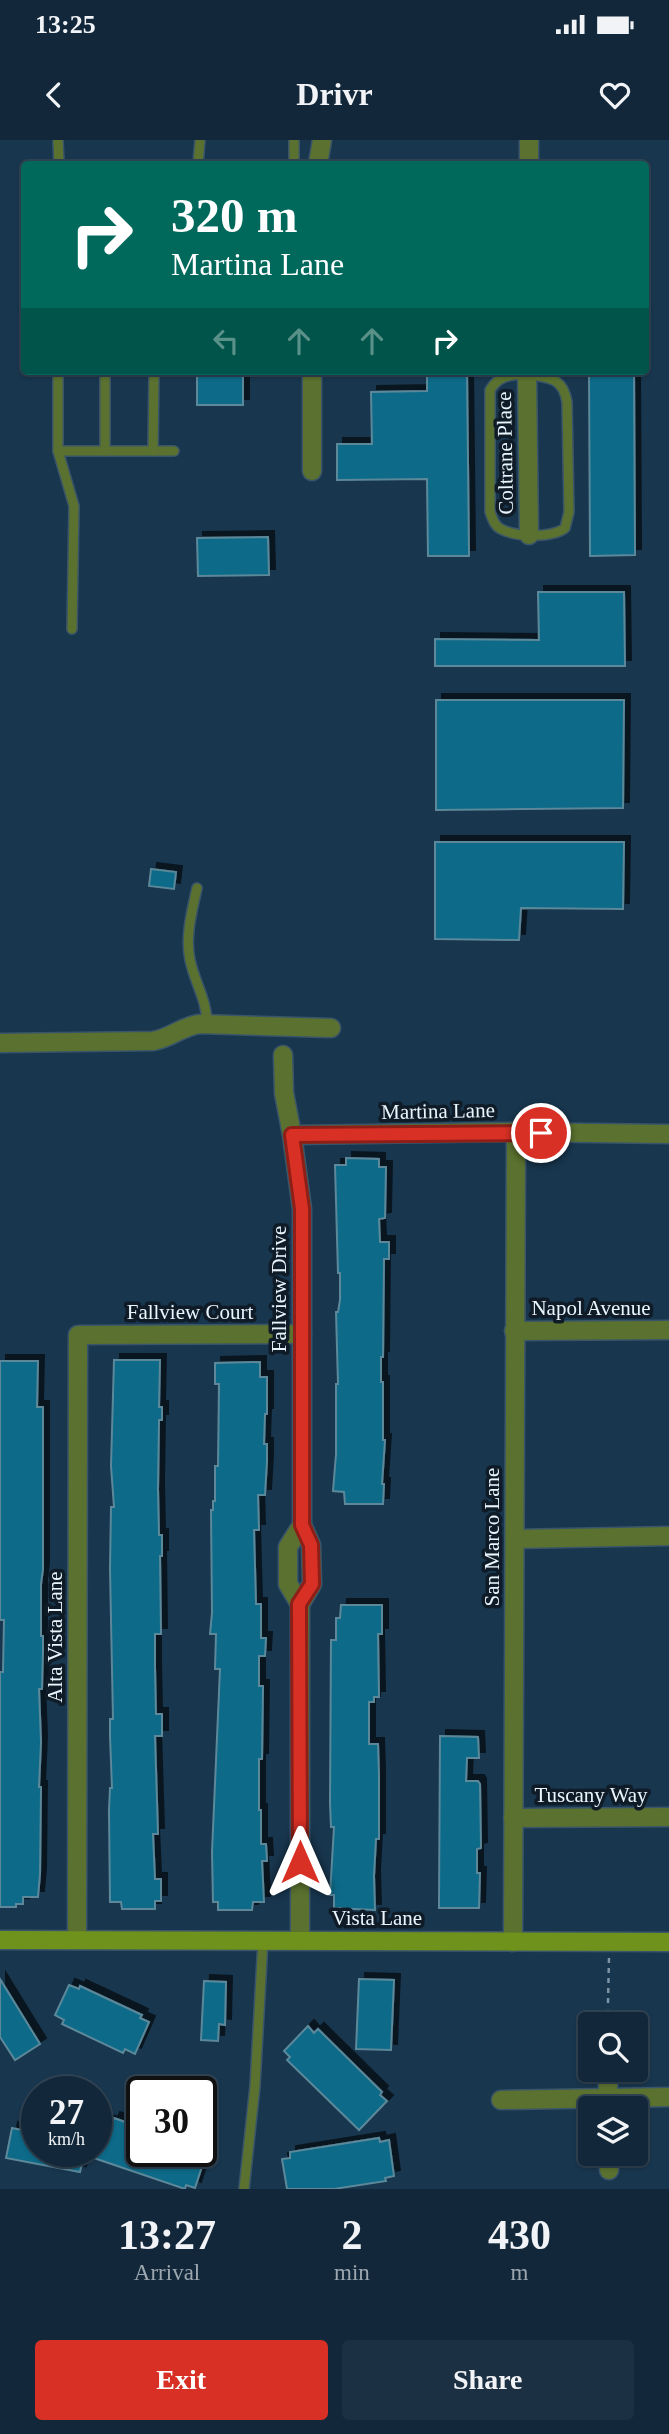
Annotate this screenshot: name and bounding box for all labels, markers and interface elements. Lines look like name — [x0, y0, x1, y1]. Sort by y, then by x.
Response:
text: 13:25 — [35, 10, 96, 39]
icon: back — [35, 76, 73, 114]
text: Drivr — [296, 76, 373, 112]
icon: heart — [596, 76, 634, 114]
text: 320 m — [171, 188, 298, 243]
icon: right — [56, 189, 147, 280]
text: Martina Lane — [171, 246, 344, 282]
icon: left — [207, 322, 245, 360]
icon: ahead — [280, 322, 318, 360]
icon: ahead — [353, 322, 391, 360]
icon: right — [426, 322, 464, 360]
street label: Coltrane Place — [492, 391, 518, 515]
street label: Martina Lane — [381, 1098, 495, 1124]
pin — [511, 1103, 571, 1163]
icon: arrive — [522, 1114, 560, 1152]
street label: Fallview Drive — [267, 1226, 291, 1352]
street label: Napol Avenue — [531, 1296, 651, 1320]
street label: Fallview Court — [127, 1300, 253, 1324]
street label: San Marco Lane — [480, 1468, 504, 1606]
street label: Alta Vista Lane — [43, 1571, 67, 1703]
street label: Tuscany Way — [534, 1783, 648, 1807]
position arrow — [263, 1825, 337, 1899]
street label: Vista Lane — [332, 1906, 422, 1930]
map controls — [578, 2012, 648, 2166]
button: search — [578, 2012, 648, 2082]
speed limit sign: 30 — [126, 2076, 217, 2167]
text: 27 — [49, 2093, 84, 2132]
button: layers — [578, 2096, 648, 2166]
text: km/h — [48, 2129, 85, 2149]
text: 13:27 — [118, 2212, 216, 2258]
text: 2 — [341, 2212, 362, 2258]
text: 430 — [488, 2212, 551, 2258]
text: Arrival — [134, 2260, 200, 2285]
text: min — [334, 2260, 370, 2285]
text: m — [510, 2260, 528, 2285]
button: Exit — [35, 2340, 328, 2420]
button: Share — [342, 2340, 634, 2420]

